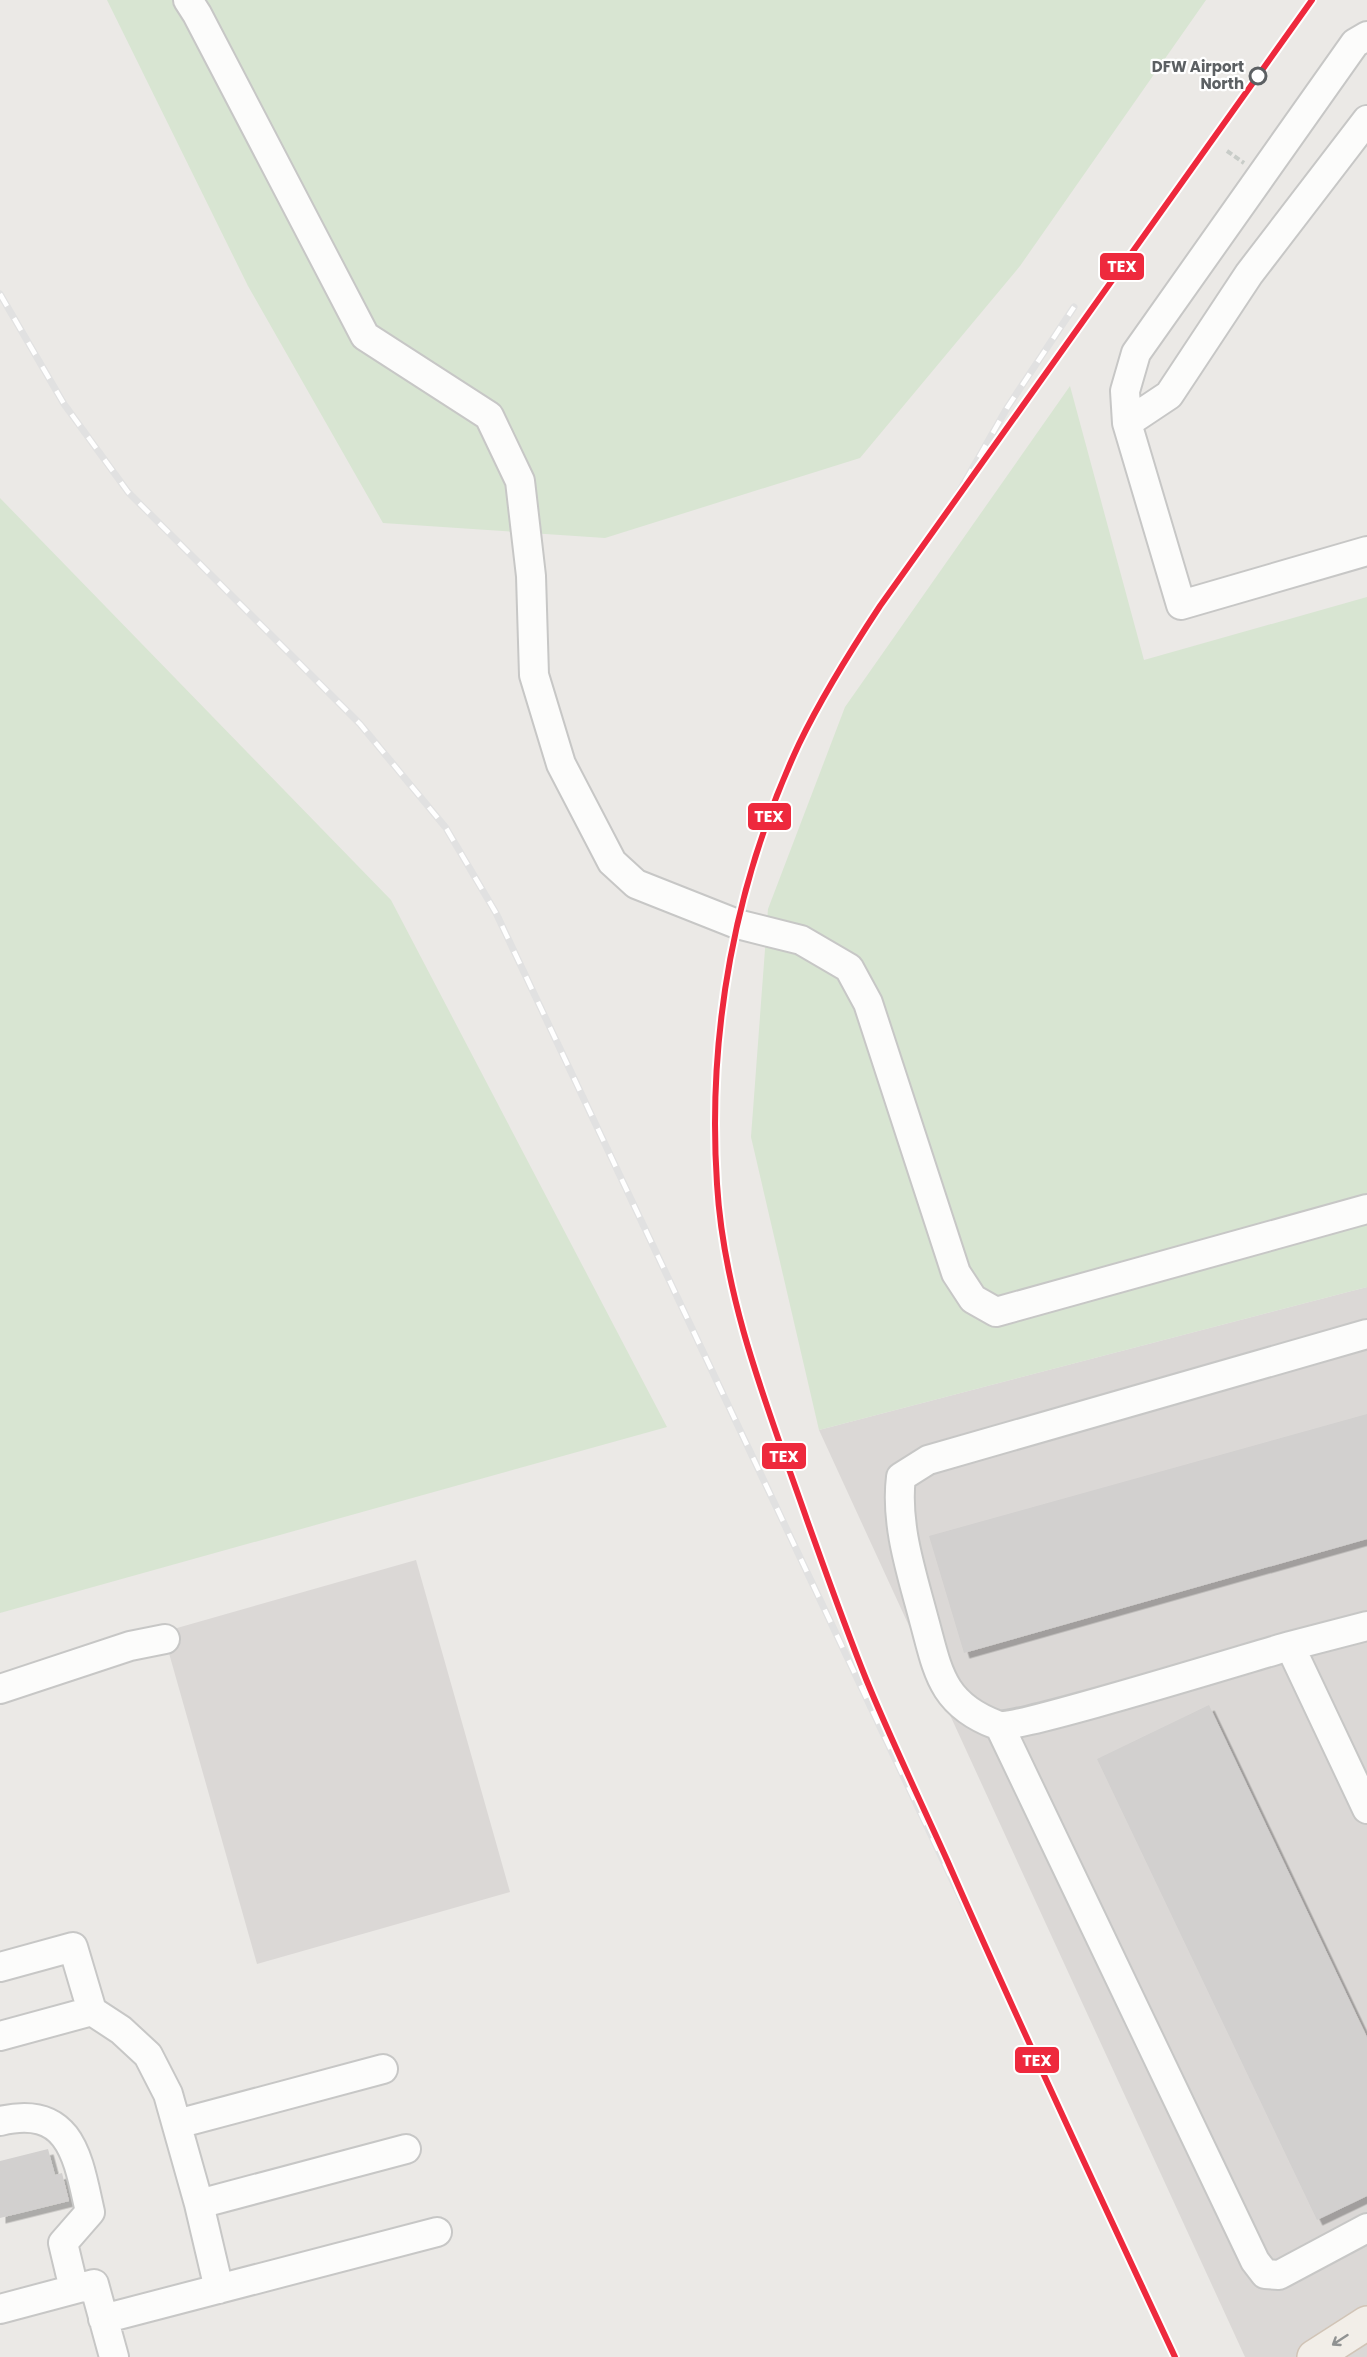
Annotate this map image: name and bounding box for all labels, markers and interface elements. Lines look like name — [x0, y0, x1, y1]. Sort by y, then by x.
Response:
place label: DFW Airport North — [1152, 56, 1244, 94]
marker: DFW Airport North — [1249, 67, 1267, 85]
line badge: TEX — [1099, 252, 1145, 281]
text: TEX — [1107, 255, 1137, 278]
line badge: TEX — [747, 802, 792, 831]
text: TEX — [754, 805, 784, 828]
line badge: TEX — [761, 1442, 807, 1470]
text: TEX — [769, 1445, 799, 1468]
line badge: TEX — [1014, 2046, 1060, 2074]
text: TEX — [1022, 2049, 1052, 2072]
one-way arrow — [1333, 2334, 1349, 2346]

